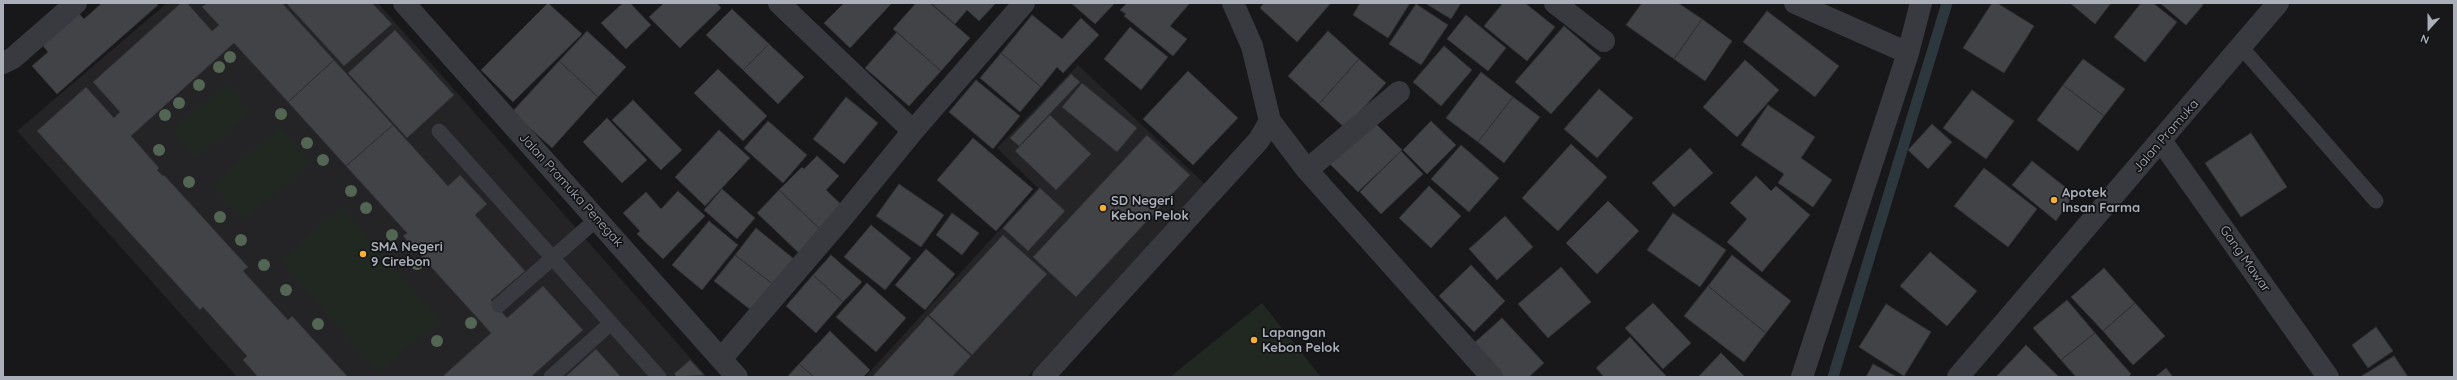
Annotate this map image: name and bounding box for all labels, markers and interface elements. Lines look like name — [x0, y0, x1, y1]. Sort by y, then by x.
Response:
north arrow — [2409, 8, 2449, 48]
text: N — [2418, 31, 2431, 47]
street label: Jalan Pramuka — [2130, 96, 2202, 176]
street label: Jalan Pramuka Penegak — [516, 130, 626, 250]
place label: Apotek Insan Farma — [2062, 185, 2140, 216]
place label: SD Negeri Kebon Pelok — [1111, 193, 1189, 224]
marker: Apotek Insan Farma — [2049, 195, 2059, 205]
marker: SD Negeri Kebon Pelok — [1098, 203, 1108, 213]
street label: Gang Mawar — [2216, 223, 2274, 295]
place label: SMA Negeri 9 Cirebon — [371, 239, 443, 270]
marker: SMA Negeri 9 Cirebon — [358, 249, 368, 259]
place label: Lapangan Kebon Pelok — [1262, 325, 1340, 356]
marker: Lapangan Kebon Pelok — [1249, 335, 1259, 345]

